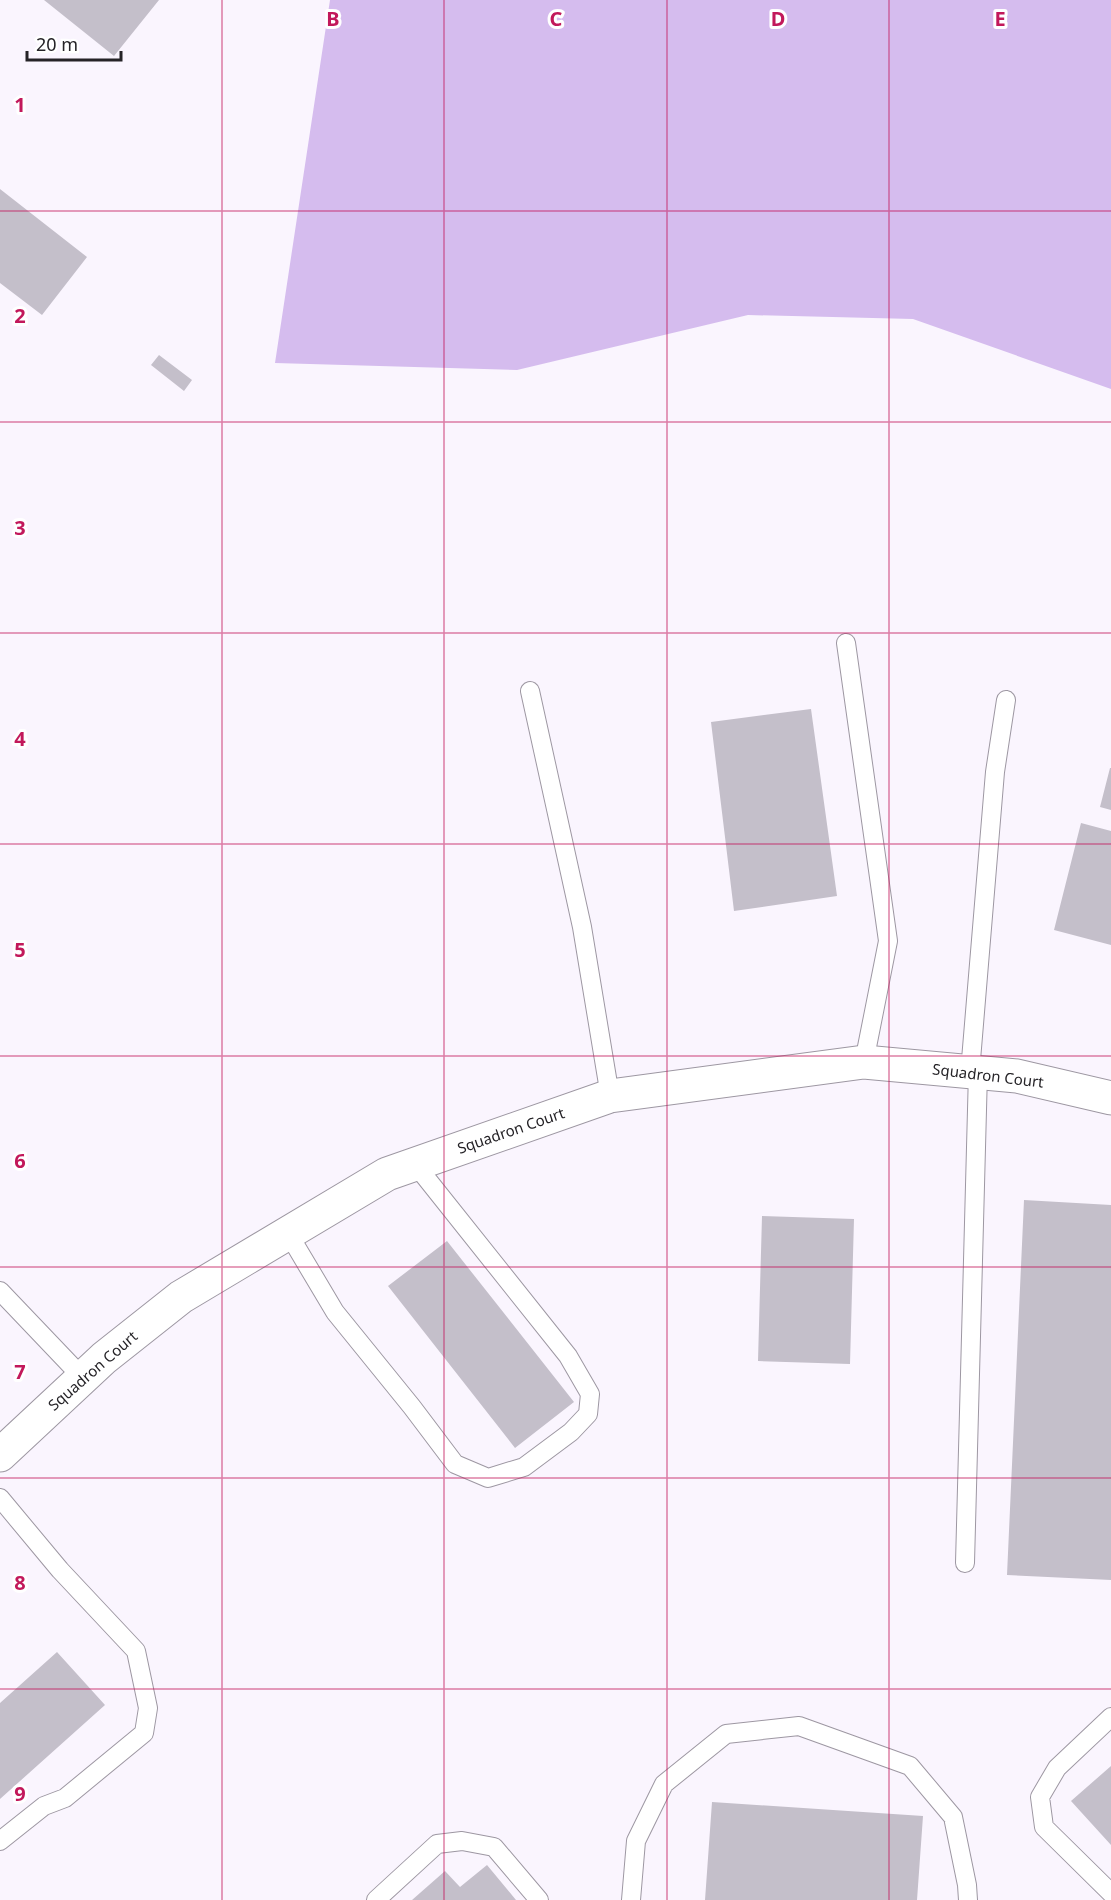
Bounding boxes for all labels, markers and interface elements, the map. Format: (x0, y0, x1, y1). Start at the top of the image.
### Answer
text: B (326, 5, 340, 32)
text: C (550, 5, 563, 32)
text: D (771, 5, 785, 32)
text: E (994, 5, 1006, 32)
scale bar (27, 24, 122, 62)
text: 20 m (36, 32, 78, 56)
text: 1 (14, 91, 26, 118)
text: 2 (14, 302, 26, 329)
text: 3 (14, 514, 26, 541)
text: 4 (14, 725, 26, 752)
text: 5 (14, 936, 26, 963)
street label: Squadron Court (931, 1058, 1045, 1092)
street label: Squadron Court (454, 1102, 567, 1158)
text: 6 (14, 1147, 26, 1174)
street label: Squadron Court (44, 1326, 142, 1415)
text: 7 (14, 1358, 26, 1385)
text: 8 (14, 1569, 26, 1596)
text: 9 (14, 1780, 26, 1807)

